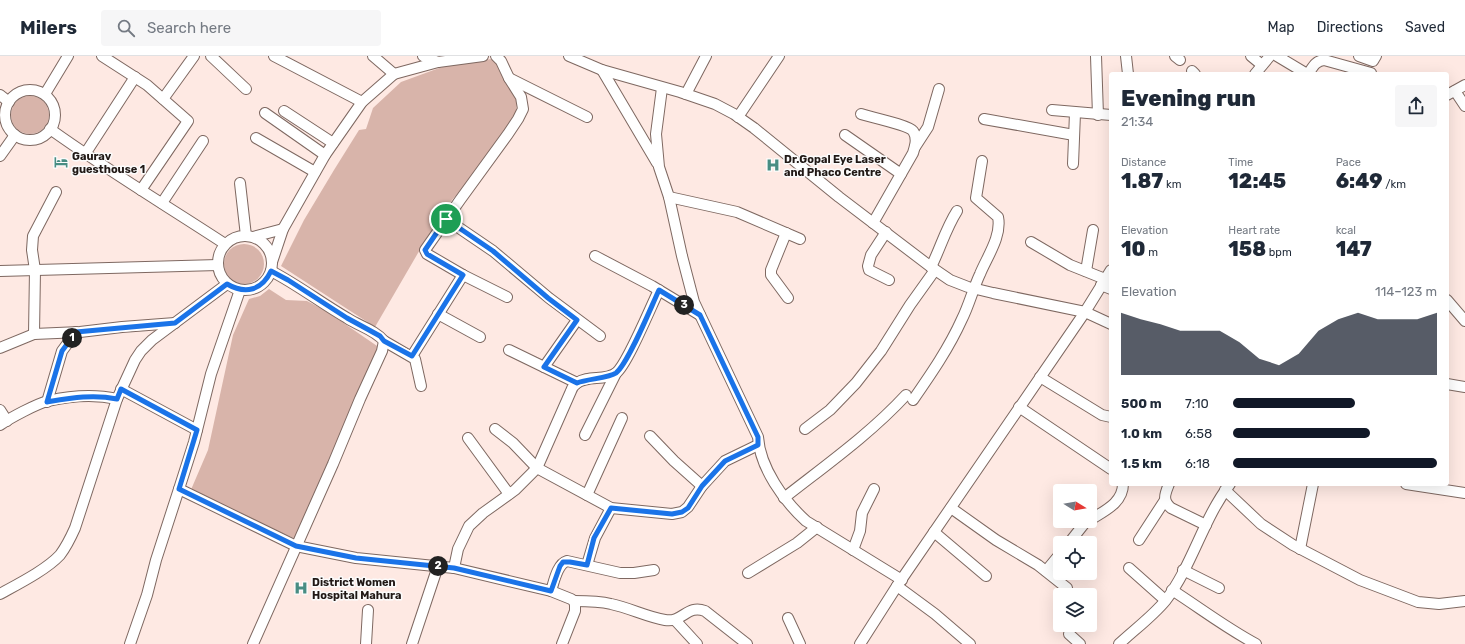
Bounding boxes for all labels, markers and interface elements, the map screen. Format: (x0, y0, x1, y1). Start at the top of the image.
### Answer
search box (101, 10, 381, 46)
text: Milers (20, 16, 77, 39)
icon: search (115, 17, 137, 39)
text: Search here (147, 19, 231, 37)
text: Map (1268, 19, 1295, 36)
text: Directions (1317, 19, 1383, 36)
text: Saved (1405, 19, 1445, 36)
text: Evening run (1121, 85, 1256, 112)
button: share (1395, 85, 1437, 127)
text: 21:34 (1121, 114, 1153, 129)
place label: Gaurav guesthouse 1 (72, 150, 145, 176)
place label: Dr.Gopal Eye Laser and Phaco Centre (784, 153, 886, 179)
hotel icon: Gaurav guesthouse 1 (53, 154, 69, 170)
text: Distance (1121, 156, 1166, 169)
text: Time (1228, 156, 1253, 169)
text: Pace (1336, 156, 1361, 169)
hospital icon: Dr.Gopal Eye Laser and Phaco Centre (765, 157, 781, 173)
text: 1.87 (1121, 169, 1163, 193)
text: 12:45 (1228, 169, 1286, 193)
text: 6:49 (1336, 169, 1383, 193)
text: km (1163, 178, 1181, 191)
text: /km (1383, 178, 1406, 191)
pin (429, 202, 463, 236)
icon: arrive (435, 208, 457, 230)
text: Elevation (1121, 224, 1168, 237)
text: Heart rate (1228, 224, 1280, 237)
text: kcal (1336, 224, 1356, 237)
text: 10 (1121, 237, 1146, 261)
text: 158 (1228, 237, 1266, 261)
text: 147 (1336, 237, 1372, 261)
text: m (1146, 246, 1158, 259)
text: bpm (1266, 246, 1292, 259)
text: Elevation (1121, 284, 1177, 299)
text: 114–123 m (1375, 284, 1437, 299)
pin: 3 (674, 295, 694, 315)
text: 3 (680, 298, 688, 311)
pin: 1 (62, 328, 82, 348)
text: 1 (69, 331, 75, 344)
text: 500 m (1121, 396, 1162, 411)
text: 7:10 (1185, 396, 1209, 411)
text: 1.0 km (1121, 426, 1162, 441)
text: 6:58 (1185, 426, 1212, 441)
text: 1.5 km (1121, 456, 1162, 471)
text: 6:18 (1185, 456, 1210, 471)
north arrow (1053, 484, 1097, 528)
map controls (1053, 484, 1097, 632)
button: locate (1053, 536, 1097, 580)
pin: 2 (428, 556, 448, 576)
text: 2 (434, 559, 442, 572)
place label: District Women Hospital Mahura (312, 576, 401, 602)
hospital icon: District Women Hospital Mahura (293, 580, 309, 596)
button: layers (1053, 588, 1097, 632)

